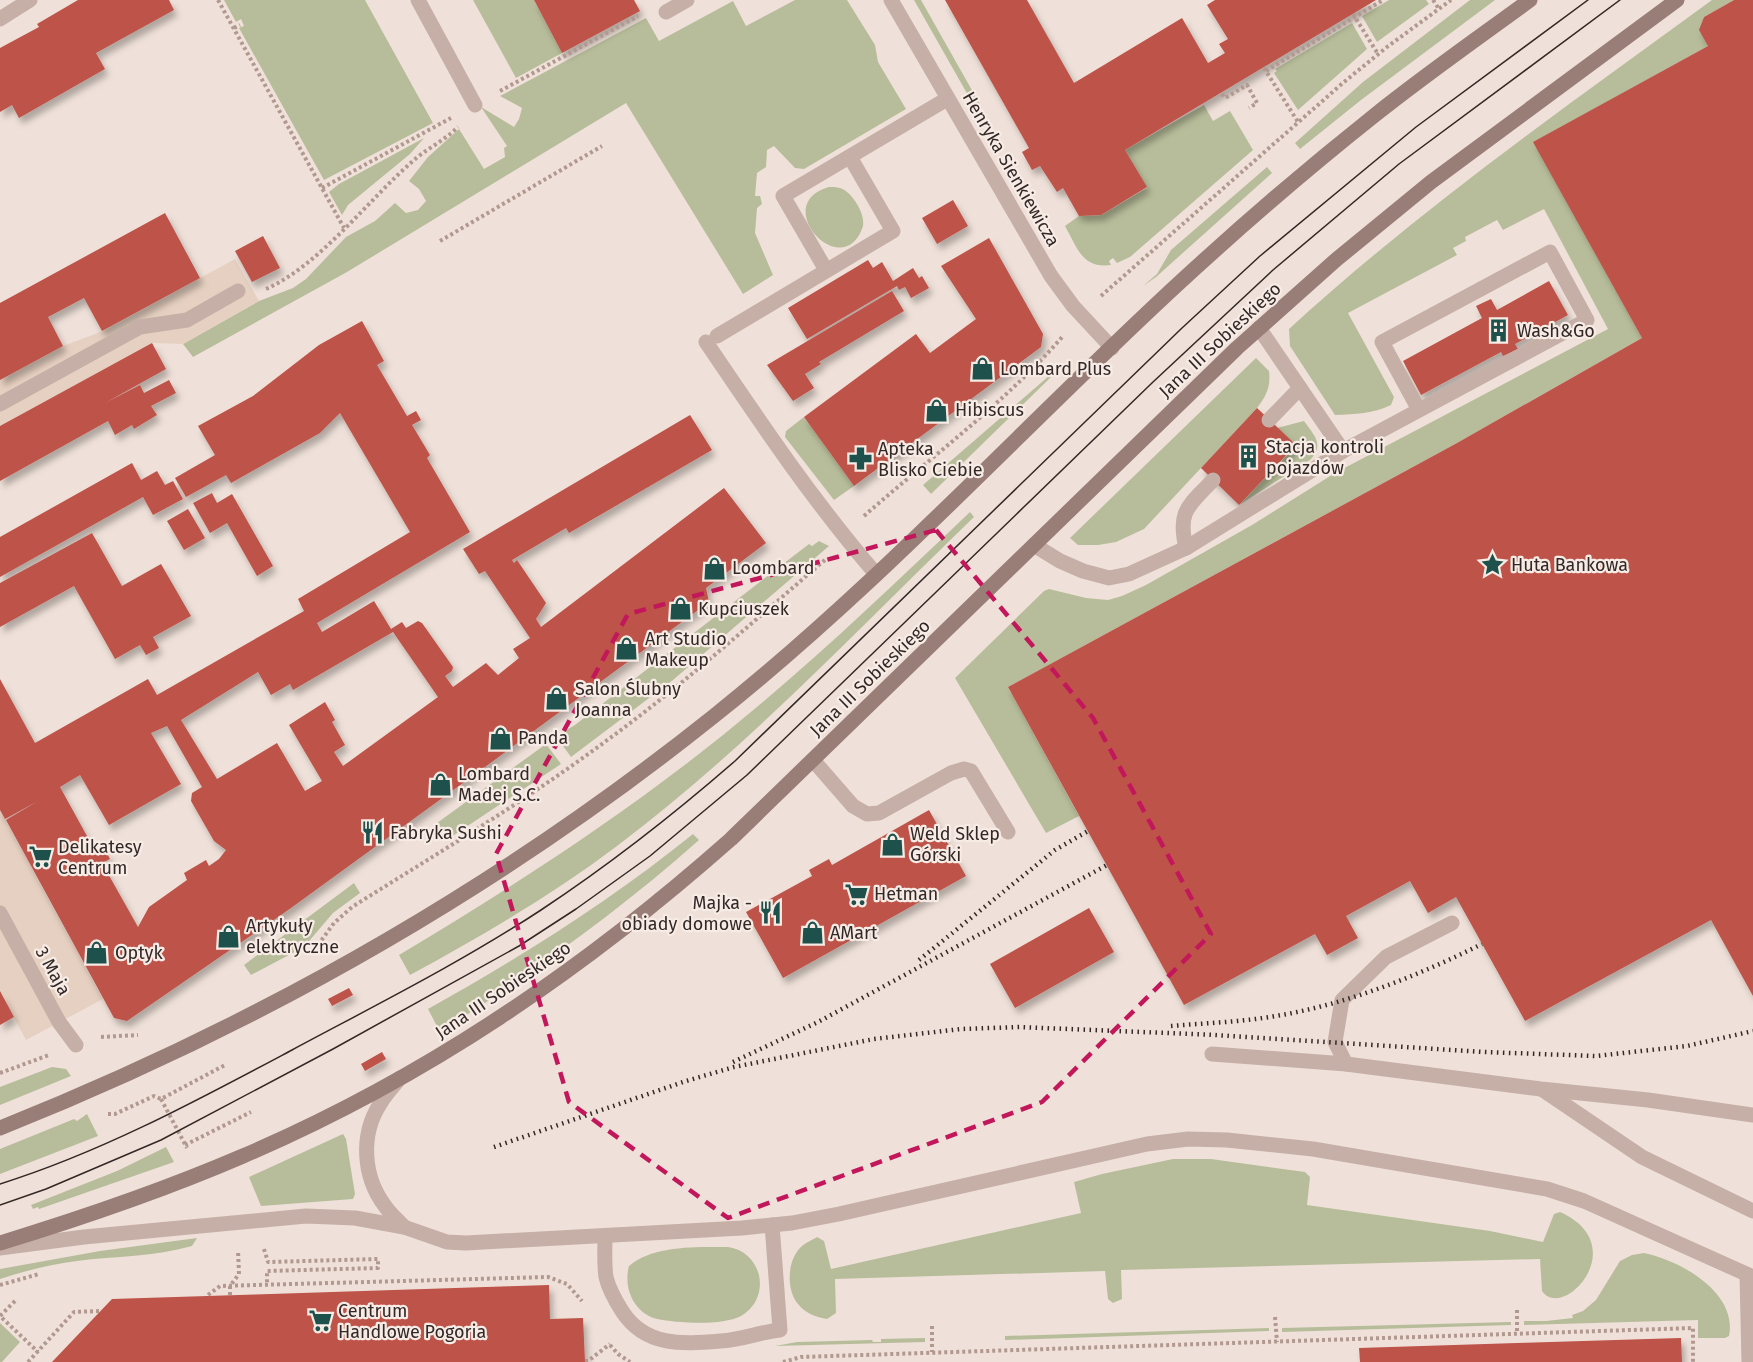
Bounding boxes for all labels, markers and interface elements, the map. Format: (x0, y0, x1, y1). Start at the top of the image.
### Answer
street label: Henryka Sienkiewicza (958, 88, 1064, 250)
street label: Jana III Sobieskiego (1154, 278, 1286, 402)
building icon: Wash&Go (1486, 318, 1512, 344)
place label: Wash&Go (1517, 320, 1595, 342)
shop icon: Lombard Plus (969, 356, 995, 382)
place label: Lombard Plus (1000, 358, 1111, 380)
shop icon: Hibiscus (924, 397, 950, 423)
place label: Hibiscus (955, 399, 1024, 421)
place label: Stacja kontroli pojazdów (1266, 436, 1384, 479)
place label: Apteka Blisko Ciebie (878, 438, 983, 481)
building icon: Stacja kontroli pojazdów (1235, 444, 1261, 470)
pharmacy icon: Apteka Blisko Ciebie (847, 446, 873, 472)
place icon: Huta Bankowa (1480, 552, 1506, 578)
place label: Huta Bankowa (1511, 554, 1628, 576)
shop icon: Loombard (701, 555, 727, 581)
place label: Loombard (732, 557, 814, 579)
shop icon: Kupciuszek (667, 596, 693, 622)
place label: Kupciuszek (698, 598, 790, 620)
street label: Jana III Sobieskiego (805, 615, 935, 741)
place label: Art Studio Makeup (645, 628, 727, 671)
shop icon: Art Studio Makeup (614, 636, 640, 662)
place label: Salon Ślubny Joanna (575, 678, 681, 721)
shop icon: Salon Ślubny Joanna (544, 686, 570, 712)
shop icon: Panda (487, 725, 513, 751)
place label: Panda (518, 727, 568, 749)
place label: Lombard Madej S.C. (458, 763, 540, 806)
shop icon: Lombard Madej S.C. (427, 771, 453, 797)
restaurant icon: Fabryka Sushi (359, 820, 385, 846)
place label: Fabryka Sushi (390, 822, 502, 844)
place label: Weld Sklep Górski (910, 823, 1000, 866)
shop icon: Weld Sklep Górski (879, 831, 905, 857)
place label: Delikatesy Centrum (58, 836, 142, 879)
supermarket icon: Delikatesy Centrum (27, 844, 53, 870)
supermarket icon: Hetman (843, 881, 869, 907)
place label: Hetman (874, 883, 938, 905)
place label: Majka - obiady domowe (622, 892, 752, 935)
restaurant icon: Majka - obiady domowe (757, 900, 783, 926)
place label: Artykuły elektryczne (246, 915, 339, 958)
shop icon: AMart (799, 920, 825, 946)
place label: AMart (830, 922, 878, 944)
shop icon: Artykuły elektryczne (215, 923, 241, 949)
street label: Jana III Sobieskiego (431, 936, 575, 1044)
shop icon: Optyk (84, 940, 110, 966)
place label: Optyk (115, 942, 163, 964)
street label: 3 Maja (31, 943, 75, 999)
place label: Centrum Handlowe Pogoria (338, 1300, 486, 1343)
supermarket icon: Centrum Handlowe Pogoria (307, 1308, 333, 1334)

